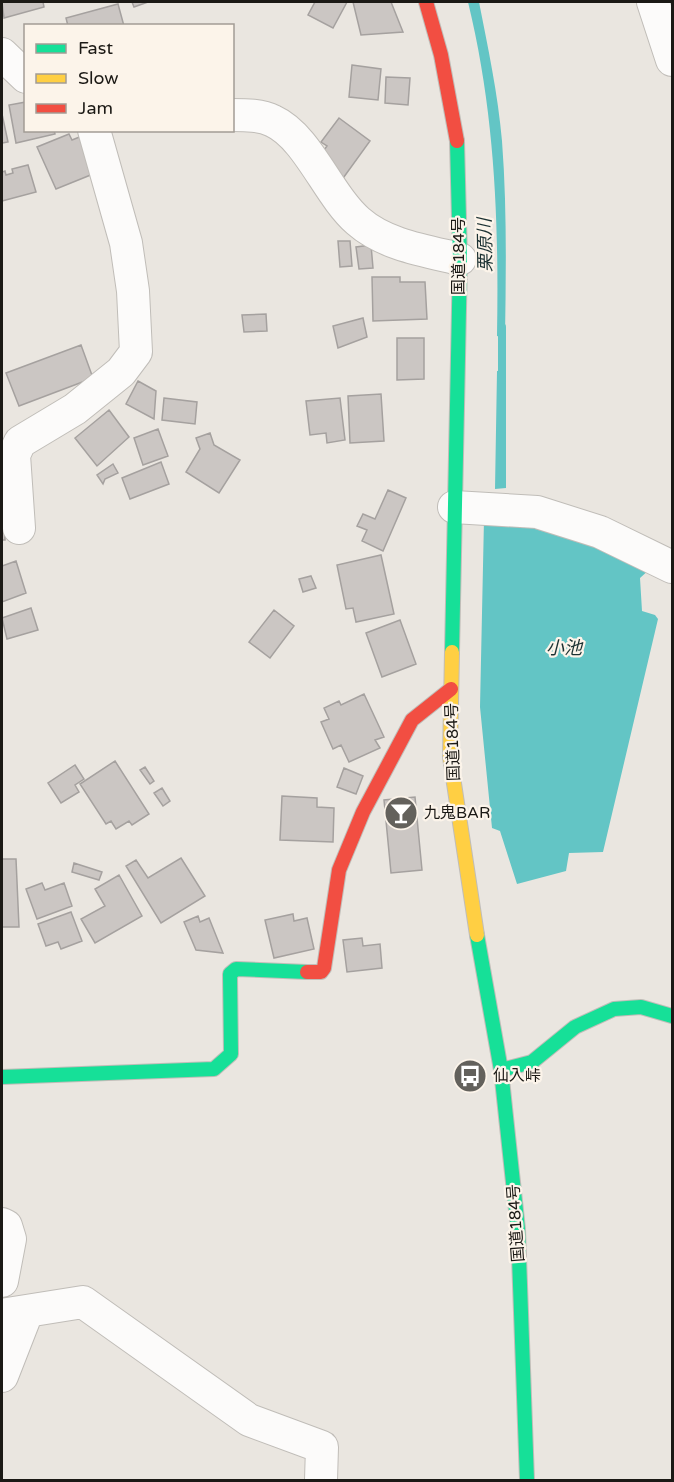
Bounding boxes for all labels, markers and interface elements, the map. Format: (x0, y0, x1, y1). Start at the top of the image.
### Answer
legend (24, 24, 234, 132)
text: Fast (78, 37, 113, 59)
text: Slow (78, 67, 119, 89)
text: Jam (78, 97, 113, 119)
water label: 栗原川 (473, 216, 496, 272)
street label: 国道184号 (449, 217, 469, 295)
water label: 小池 (546, 637, 584, 659)
street label: 国道184号 (442, 703, 464, 781)
bar icon: 九鬼BAR (383, 795, 419, 831)
place label: 九鬼BAR (424, 803, 490, 823)
bus stop icon: 仙入峠 (452, 1058, 488, 1094)
place label: 仙入峠 (493, 1066, 541, 1086)
street label: 国道184号 (503, 1183, 529, 1263)

